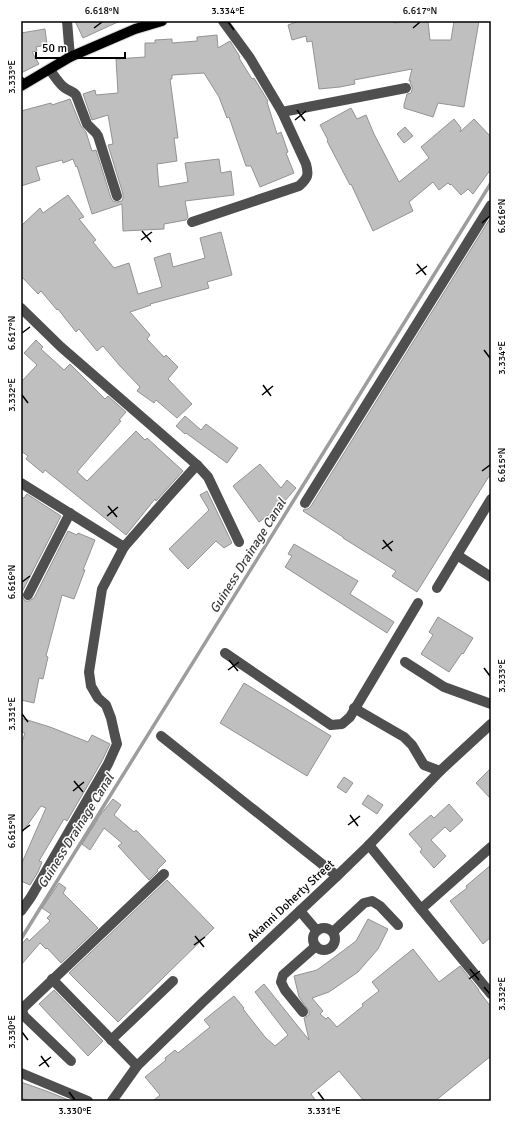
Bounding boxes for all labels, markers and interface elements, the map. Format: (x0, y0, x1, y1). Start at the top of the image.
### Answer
text: 6.618°N (85, 5, 119, 17)
text: 3.334°E (211, 5, 245, 17)
text: 6.617°N (403, 5, 437, 17)
scale bar (36, 34, 125, 60)
text: 50 m (42, 41, 67, 56)
text: 3.333°E (6, 60, 18, 94)
text: 6.616°N (496, 199, 508, 233)
text: 6.617°N (6, 316, 18, 350)
text: 3.334°E (496, 341, 508, 375)
text: 3.332°E (6, 378, 18, 412)
text: 6.615°N (496, 448, 508, 482)
water label: Guiness Drainage Canal (206, 495, 290, 616)
text: 6.616°N (6, 565, 18, 599)
text: 3.333°E (496, 659, 508, 693)
text: 3.331°E (6, 697, 18, 731)
water label: Guiness Drainage Canal (34, 770, 118, 891)
text: 6.615°N (6, 814, 18, 848)
street label: Akanni Doherty Street (244, 857, 338, 945)
text: 3.332°E (496, 977, 508, 1011)
text: 3.330°E (6, 1015, 18, 1049)
text: 3.330°E (58, 1105, 92, 1117)
text: 3.331°E (307, 1105, 341, 1117)

